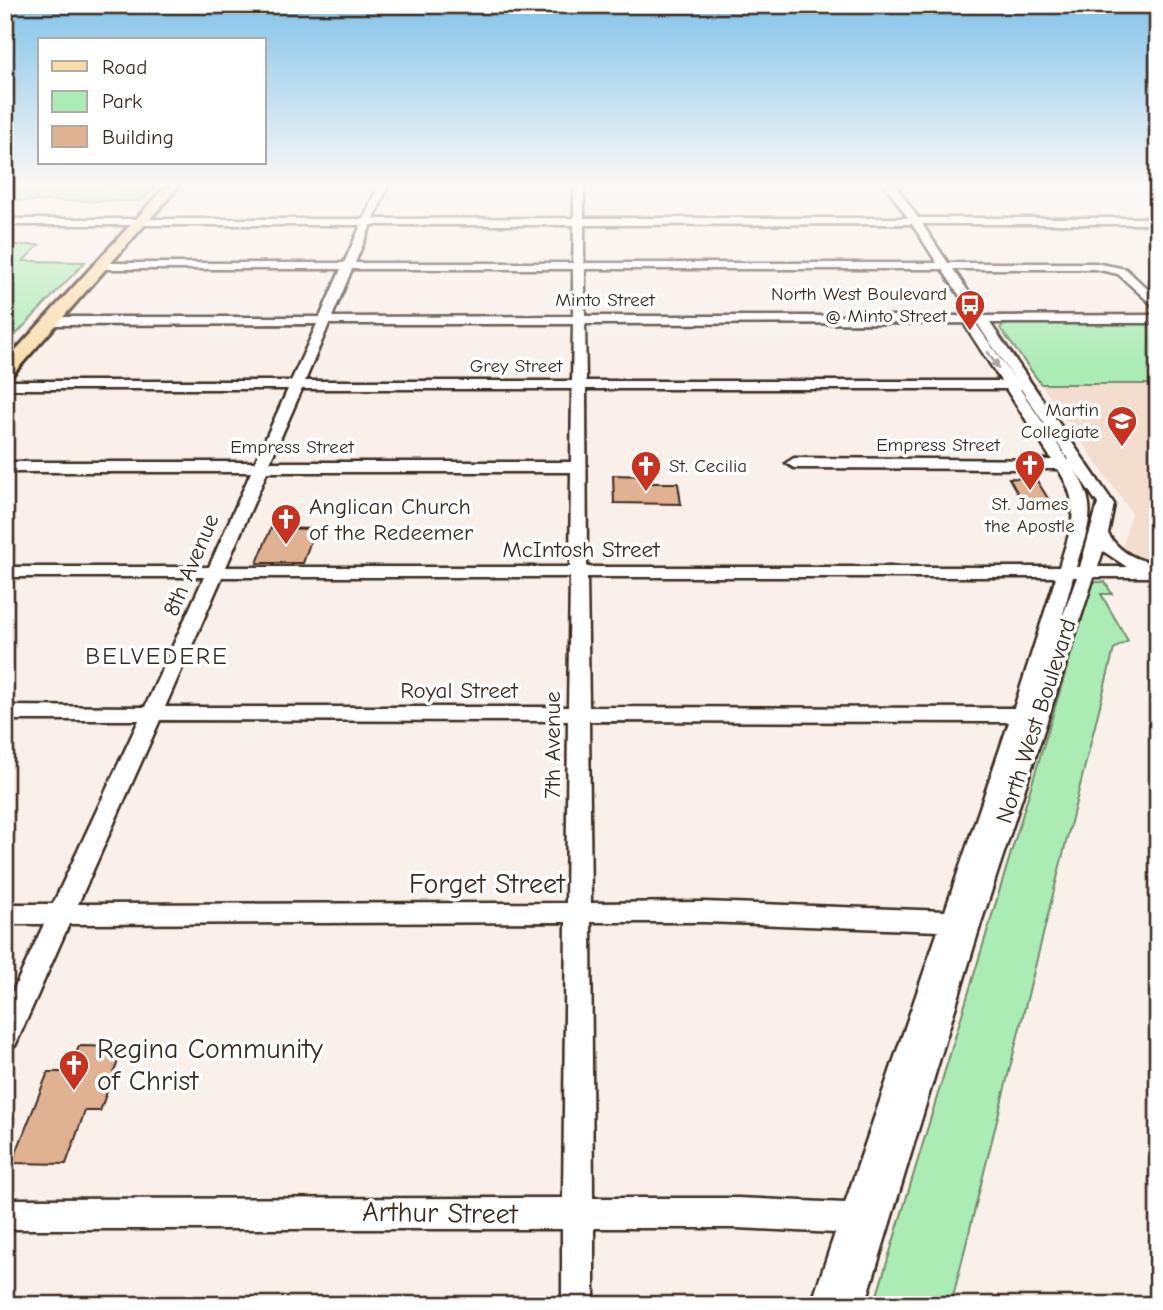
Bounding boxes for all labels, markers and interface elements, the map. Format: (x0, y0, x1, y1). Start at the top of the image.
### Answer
legend (38, 38, 266, 164)
text: Road (102, 55, 147, 79)
text: Park (102, 89, 142, 113)
text: Building (102, 125, 174, 149)
place label: North West Boulevard @ Minto Street (771, 283, 948, 327)
bus stop icon: North West Boulevard @ Minto Street (953, 288, 987, 332)
street label: Minto Street (555, 289, 655, 311)
one-way arrow (987, 350, 1000, 370)
street label: Grey Street (470, 355, 563, 377)
place label: Martin Collegiate (1021, 399, 1099, 443)
school or university icon: Martin Collegiate (1105, 404, 1139, 448)
street label: Empress Street (876, 434, 1000, 456)
street label: Empress Street (230, 436, 354, 458)
church icon: St. James the Apostle (1013, 448, 1047, 492)
church icon: St. Cecilia (629, 449, 663, 493)
place label: St. Cecilia (669, 455, 747, 477)
place label: Anglican Church of the Redeemer (309, 493, 474, 546)
place label: St. James the Apostle (984, 493, 1075, 537)
church icon: Anglican Church of the Redeemer (269, 502, 303, 546)
street label: 8th Avenue (157, 510, 225, 620)
street label: McIntosh Street (502, 536, 661, 563)
street label: North West Boulevard (990, 615, 1082, 827)
district label: BELVEDERE (85, 642, 229, 670)
street label: Royal Street (400, 677, 519, 704)
street label: 7th Avenue (539, 691, 566, 799)
street label: Forget Street (409, 868, 566, 900)
place label: Regina Community of Christ (97, 1033, 323, 1097)
church icon: Regina Community of Christ (57, 1048, 91, 1092)
street label: Arthur Street (362, 1196, 519, 1230)

